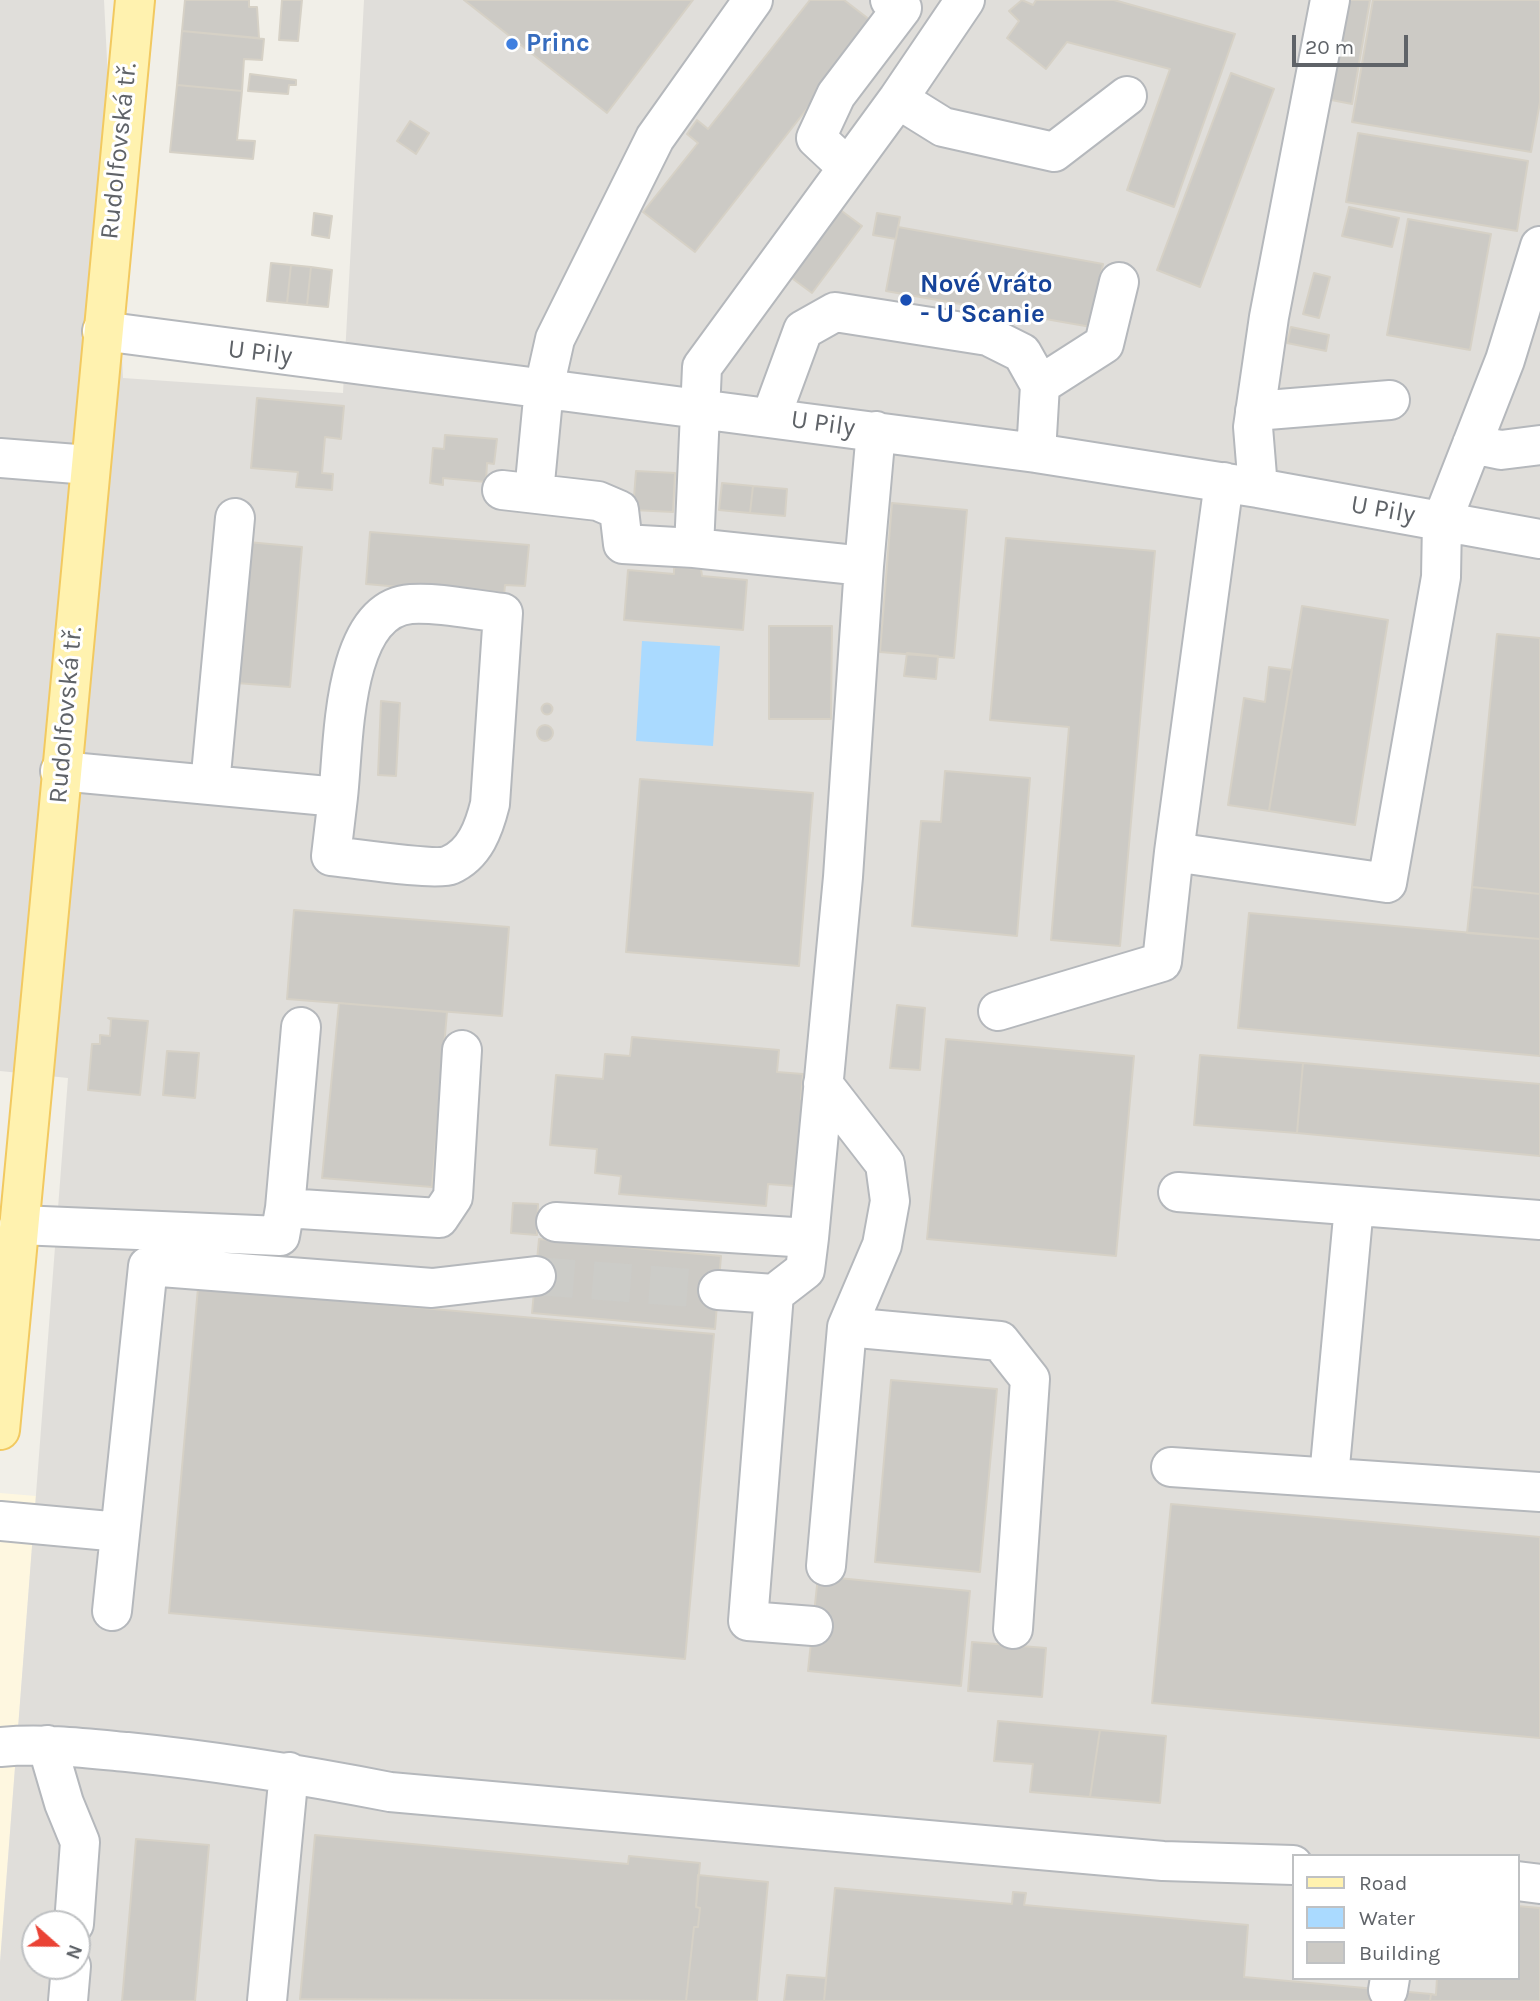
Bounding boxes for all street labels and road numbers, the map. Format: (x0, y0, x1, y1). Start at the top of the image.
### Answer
street label: Rudolfovská tř. (94, 61, 144, 241)
street label: U Pily (226, 334, 294, 372)
street label: U Pily (789, 404, 857, 444)
street label: U Pily (1348, 489, 1418, 531)
street label: Rudolfovská tř. (43, 625, 89, 805)

